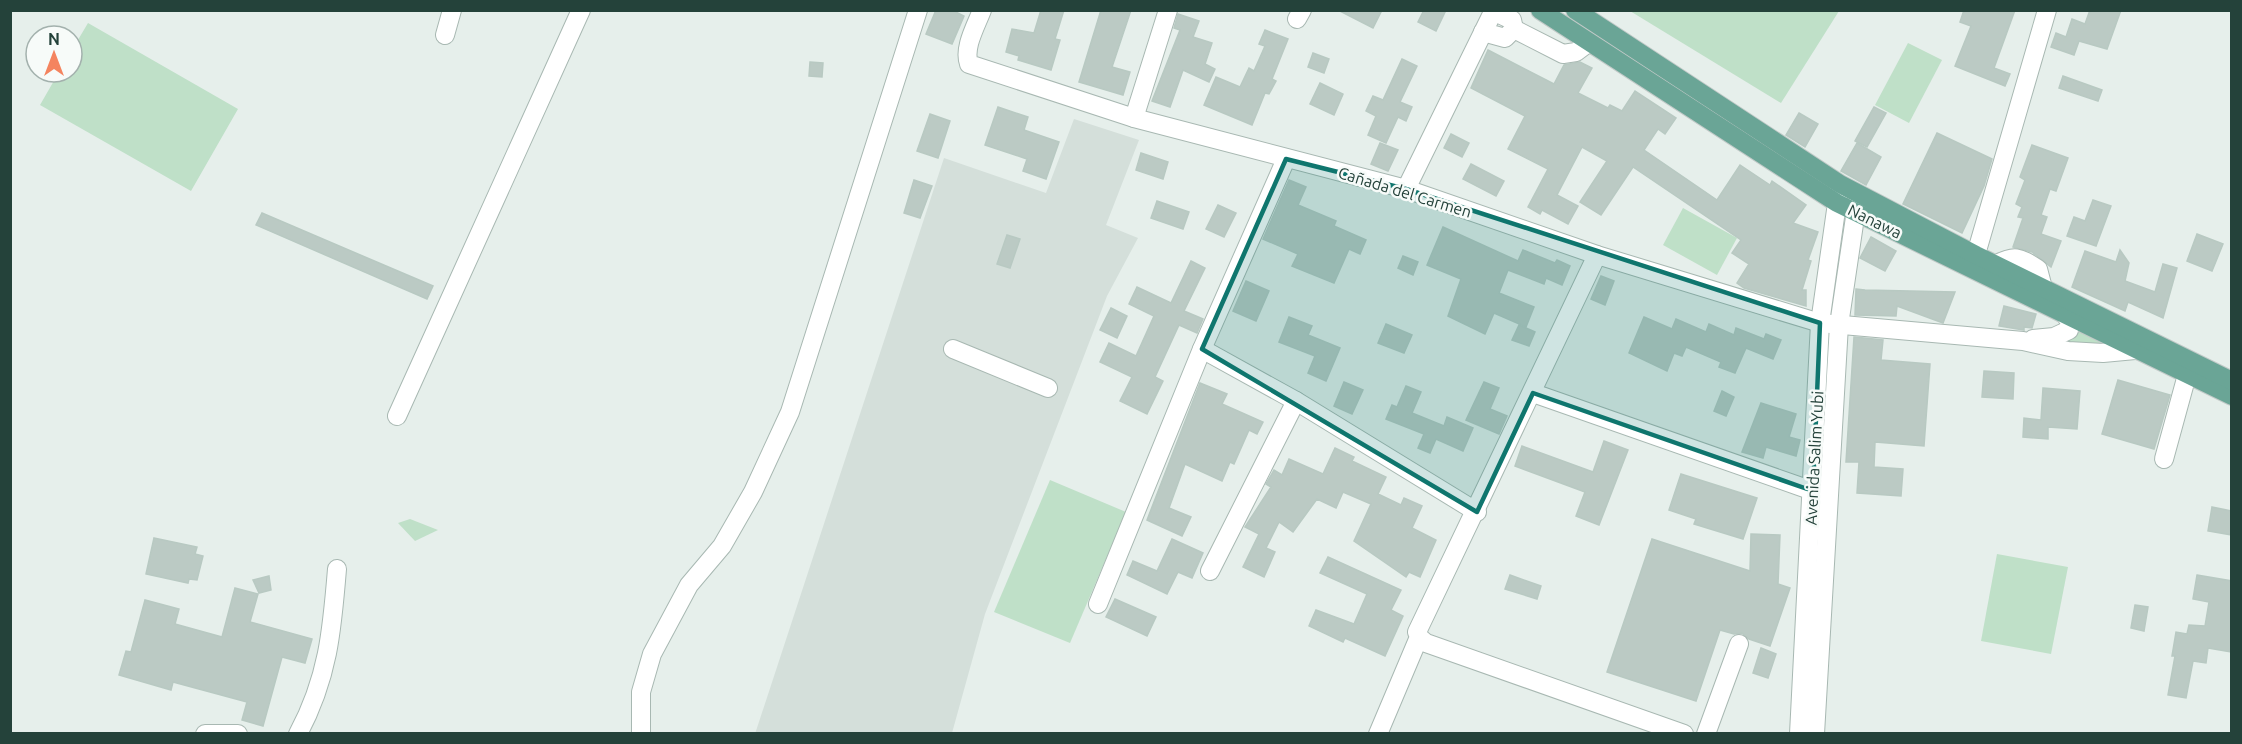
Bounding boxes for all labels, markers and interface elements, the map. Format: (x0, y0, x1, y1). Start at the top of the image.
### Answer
north arrow (24, 24, 84, 84)
text: N (48, 30, 60, 48)
street label: Cañada del Carmen (1336, 163, 1474, 221)
street label: Nanawa (1845, 200, 1905, 242)
street label: Avenida Salim Yubi (1801, 390, 1827, 526)

